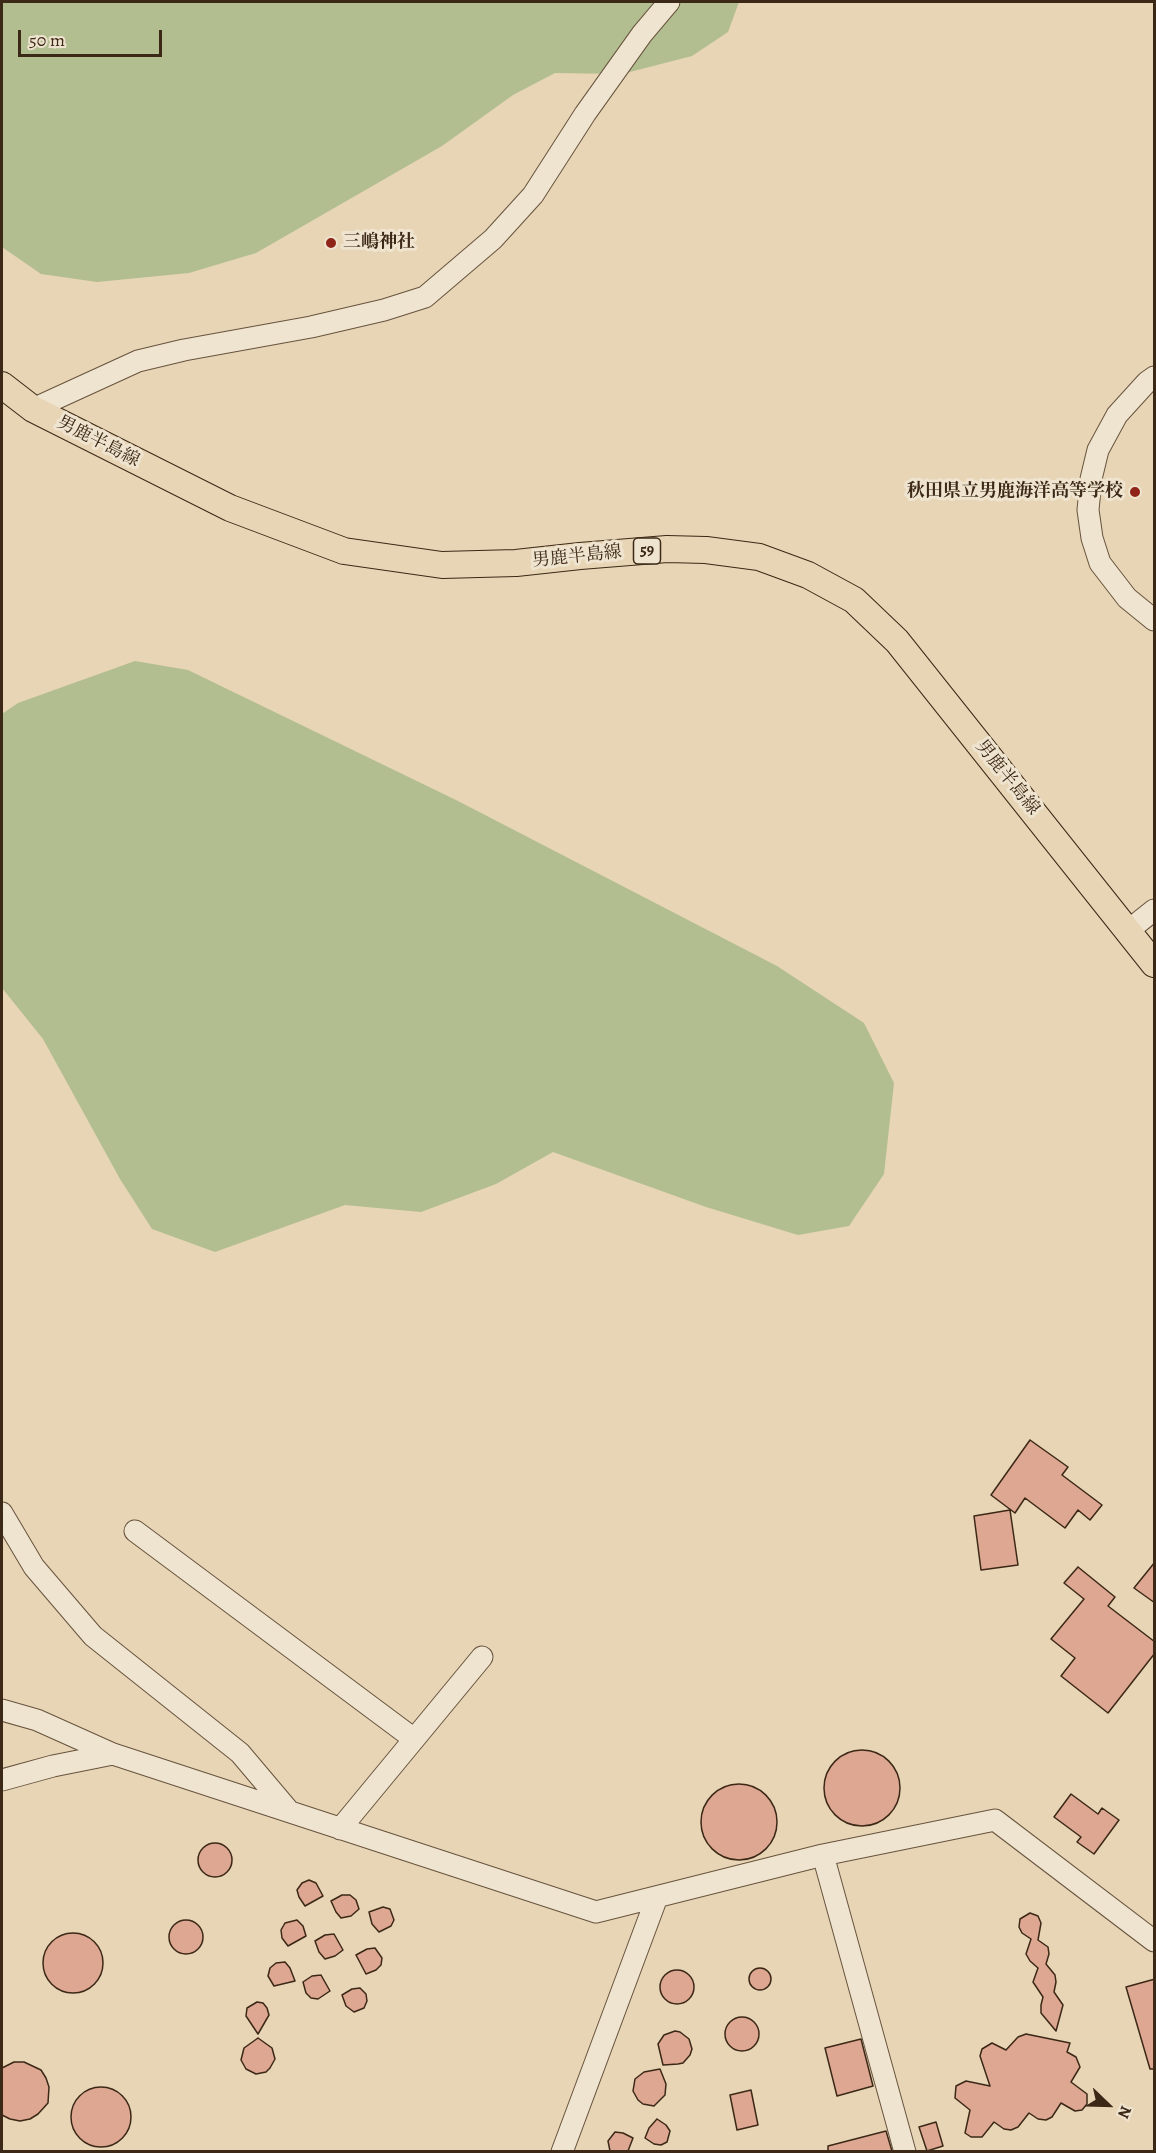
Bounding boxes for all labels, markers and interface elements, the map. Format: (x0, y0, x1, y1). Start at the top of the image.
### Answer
scale bar (21, 18, 165, 56)
text: 50 m (29, 28, 65, 52)
place label: 三嶋神社 (343, 232, 415, 254)
marker: 三嶋神社 (324, 236, 338, 250)
street label: 男鹿半島線 (53, 412, 143, 472)
place label: 秋田県立男鹿海洋高等学校 (907, 481, 1123, 503)
marker: 秋田県立男鹿海洋高等学校 (1128, 485, 1142, 499)
road number: 59 (634, 538, 660, 564)
street label: 男鹿半島線 (531, 542, 623, 572)
street label: 男鹿半島線 (970, 736, 1044, 820)
north arrow (1078, 2075, 1138, 2135)
text: N (1112, 2102, 1137, 2122)

